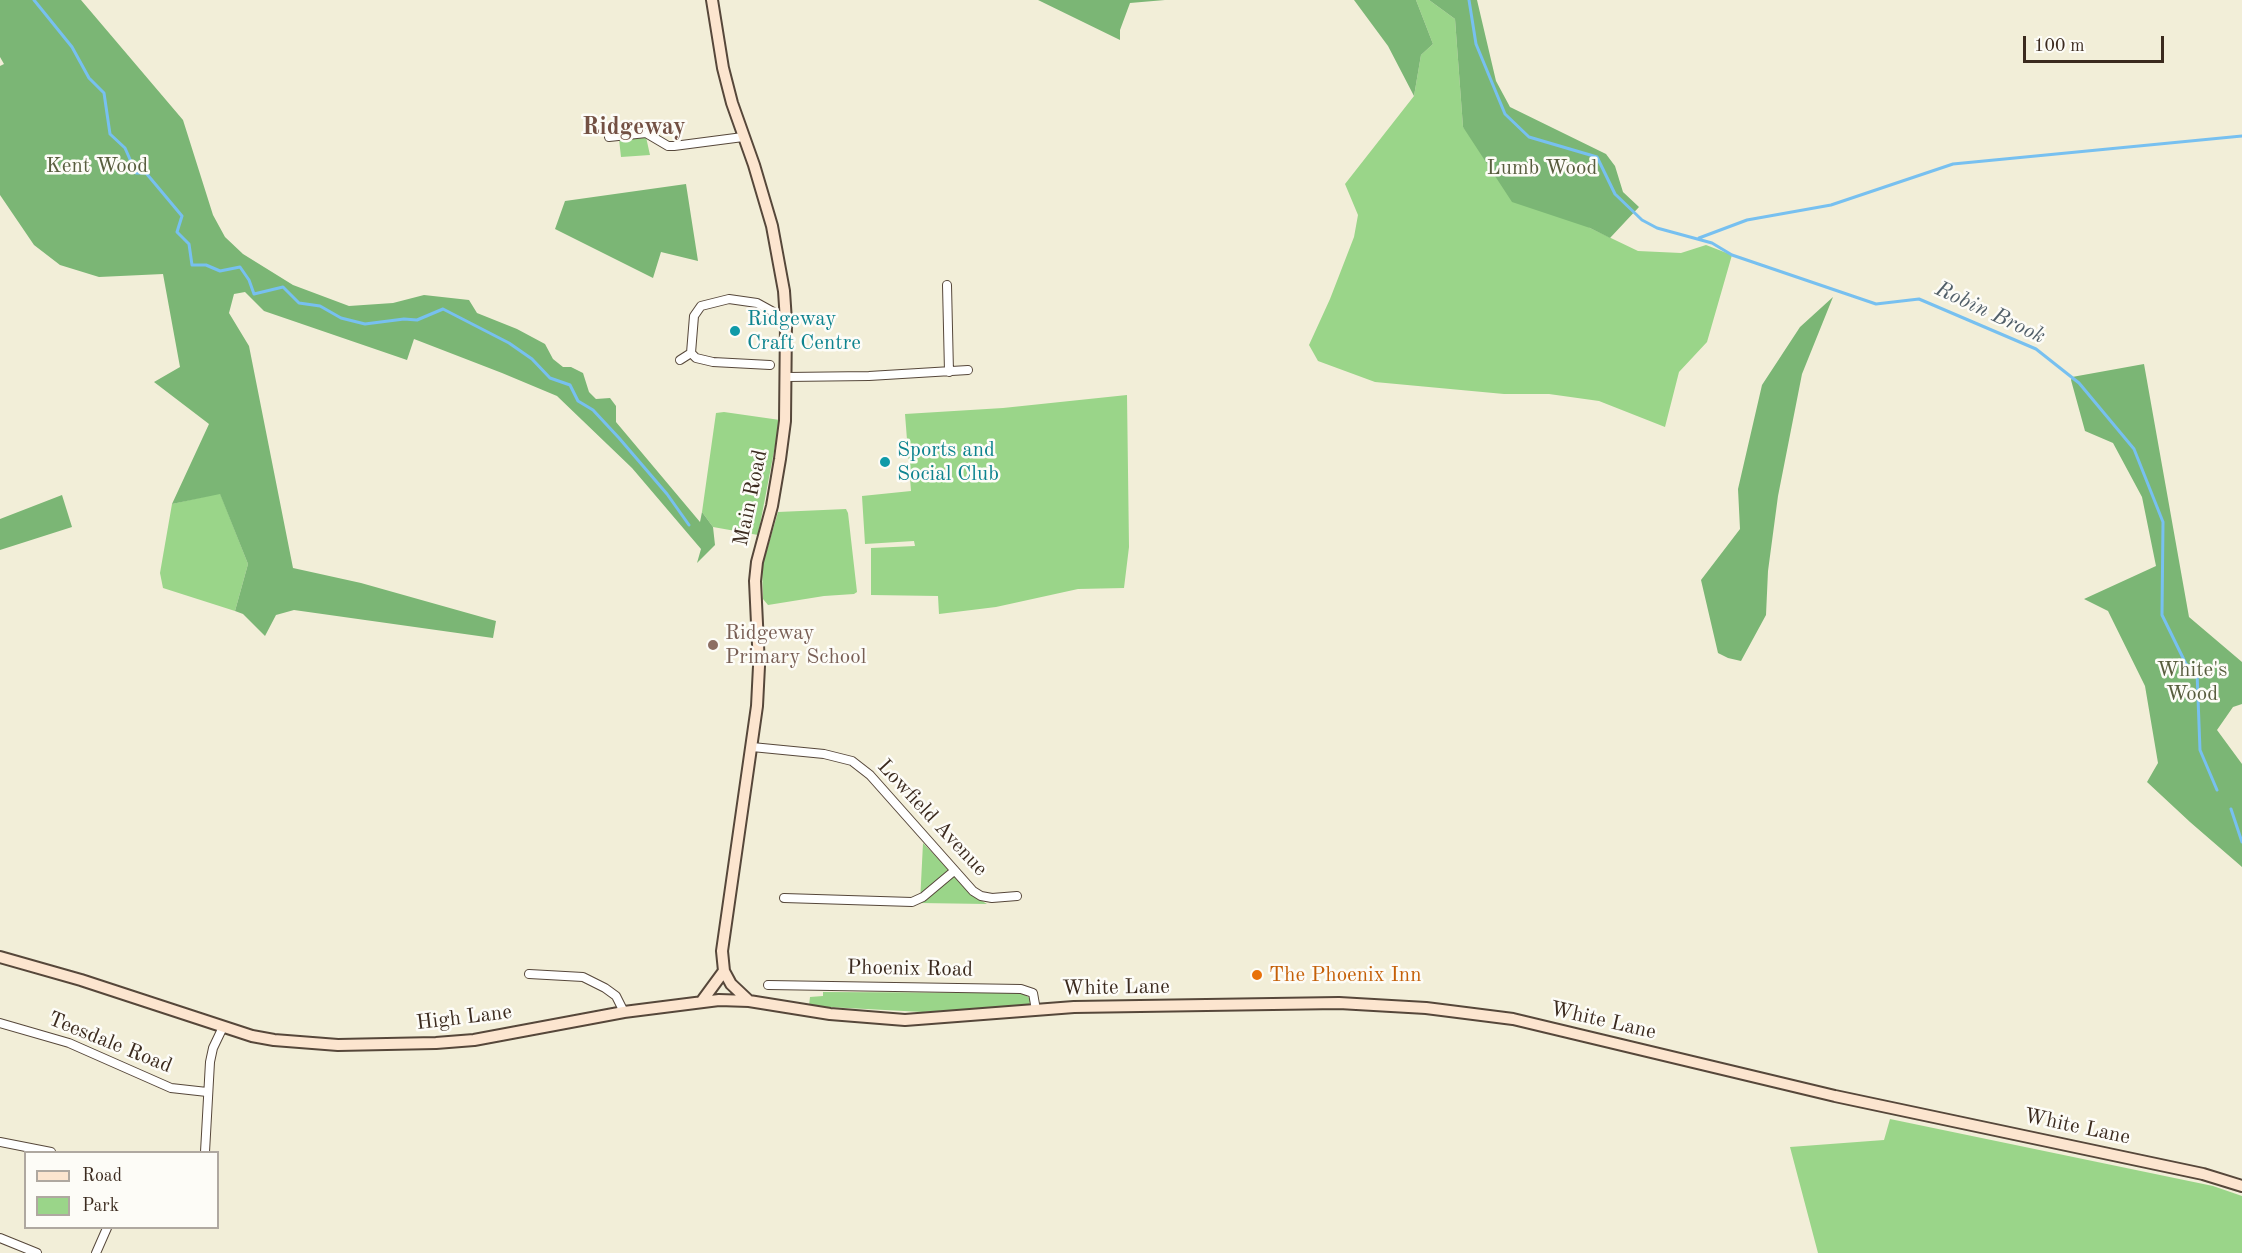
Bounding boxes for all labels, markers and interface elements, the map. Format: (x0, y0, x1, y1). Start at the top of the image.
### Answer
scale bar (2026, 24, 2167, 62)
text: 100 m (2034, 37, 2085, 55)
district label: Ridgeway (582, 114, 686, 142)
park label: Kent Wood (46, 153, 148, 179)
park label: Lumb Wood (1487, 155, 1597, 181)
water label: Robin Brook (1931, 276, 2049, 350)
place label: Ridgeway Craft Centre (747, 306, 861, 356)
marker: Ridgeway Craft Centre (728, 324, 742, 338)
place label: Sports and Social Club (897, 437, 999, 487)
street label: Main Road (729, 448, 773, 548)
marker: Sports and Social Club (878, 455, 892, 469)
place label: Ridgeway Primary School (725, 620, 866, 670)
marker: Ridgeway Primary School (706, 638, 720, 652)
park label: White's Wood (2157, 657, 2227, 707)
street label: Lowfield Avenue (871, 754, 993, 882)
street label: Phoenix Road (847, 955, 973, 983)
place label: The Phoenix Inn (1269, 962, 1422, 988)
marker: The Phoenix Inn (1250, 968, 1264, 982)
street label: White Lane (1062, 974, 1170, 1002)
street label: White Lane (1548, 997, 1658, 1045)
street label: High Lane (415, 1000, 513, 1036)
street label: Teesdale Road (44, 1007, 176, 1079)
street label: White Lane (2022, 1103, 2132, 1151)
legend (24, 1151, 219, 1229)
text: Road (82, 1167, 122, 1185)
text: Park (82, 1197, 119, 1215)

